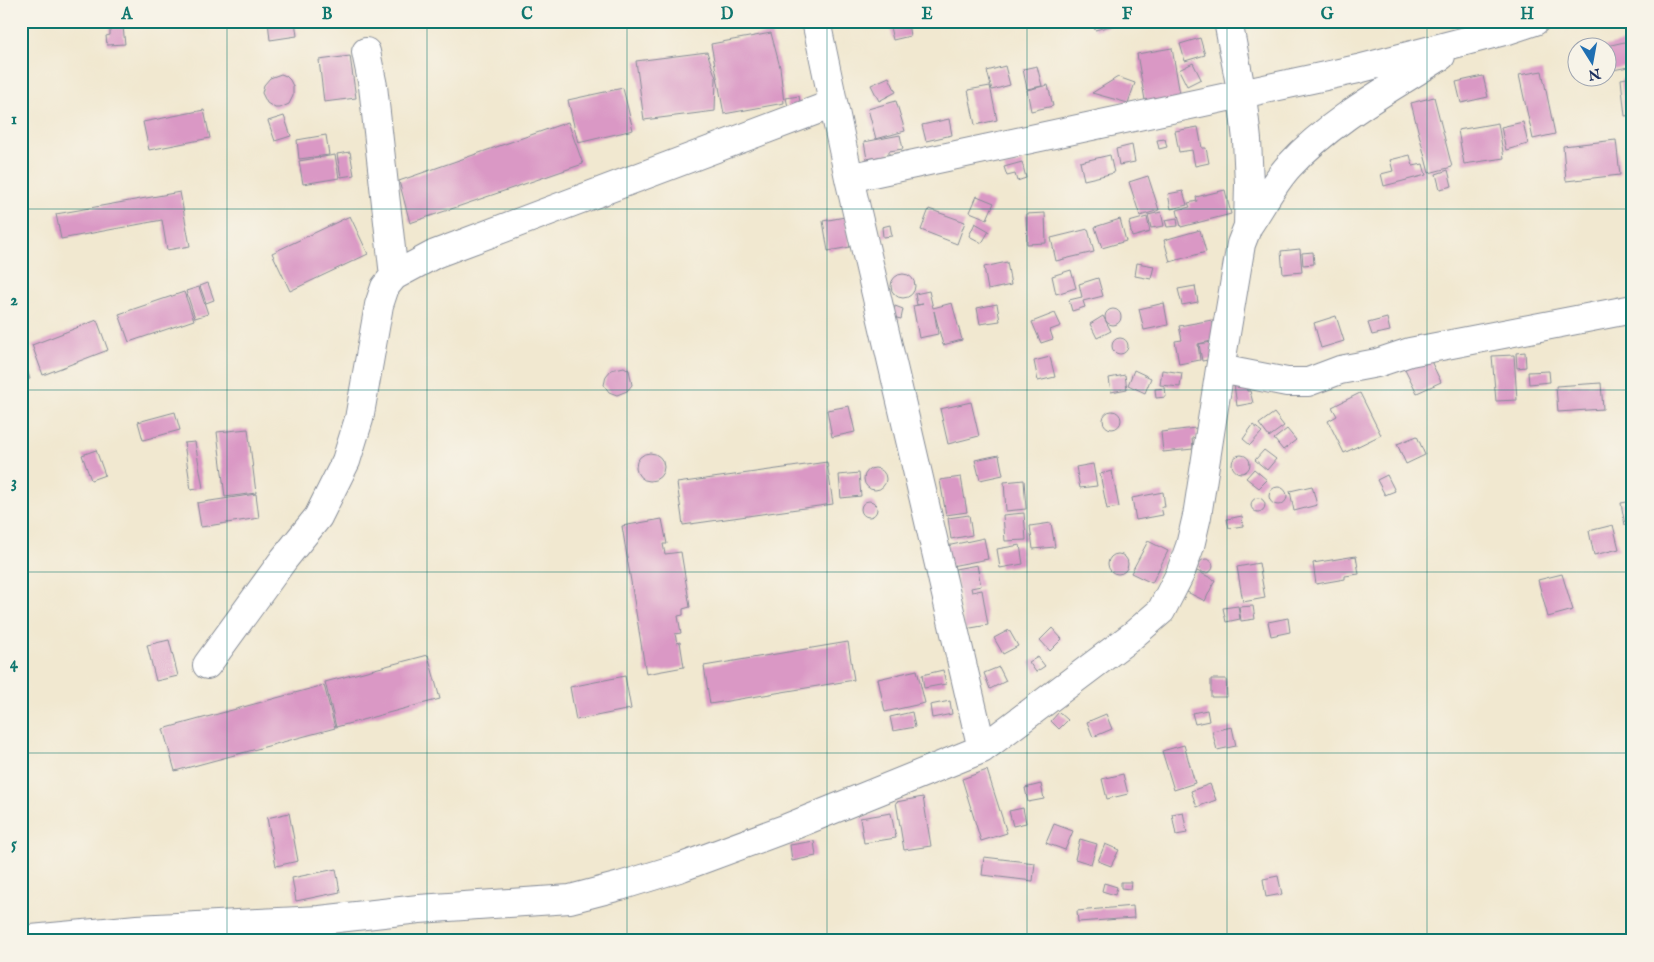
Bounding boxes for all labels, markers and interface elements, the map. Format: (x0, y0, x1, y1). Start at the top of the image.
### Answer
text: A (121, 5, 134, 25)
text: B (322, 5, 333, 25)
text: C (521, 5, 533, 25)
text: D (721, 5, 734, 25)
text: E (921, 5, 933, 25)
text: F (1122, 5, 1133, 25)
text: G (1321, 5, 1334, 25)
text: H (1520, 5, 1534, 25)
north arrow (1566, 38, 1616, 88)
text: N (1587, 64, 1603, 84)
text: 1 (11, 110, 17, 130)
text: 2 (10, 291, 18, 311)
text: 3 (11, 473, 17, 493)
text: 4 (10, 654, 19, 674)
text: 5 (11, 835, 17, 855)

